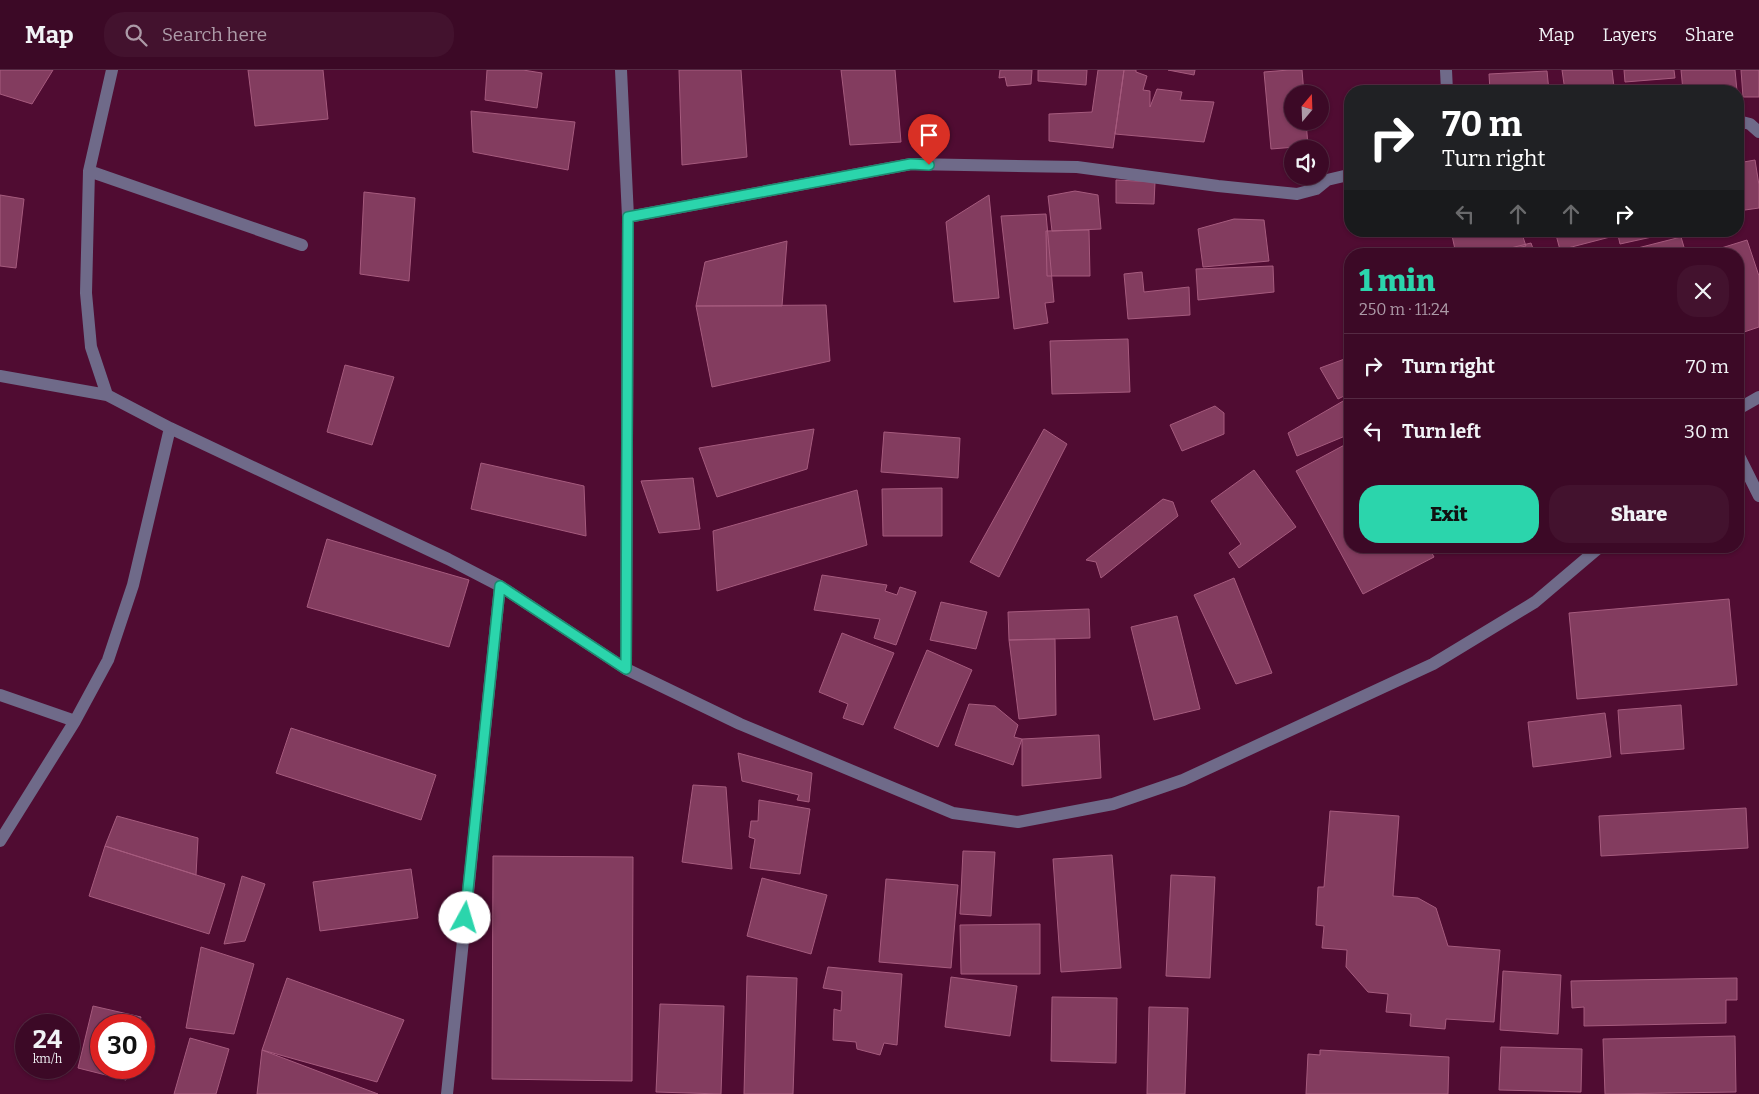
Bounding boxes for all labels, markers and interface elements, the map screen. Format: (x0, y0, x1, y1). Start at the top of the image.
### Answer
search box (104, 12, 454, 57)
text: Map (25, 21, 74, 49)
icon: search (122, 21, 150, 49)
text: Search here (162, 23, 267, 46)
text: Map (1538, 24, 1574, 46)
text: Layers (1602, 24, 1657, 46)
text: Share (1685, 24, 1734, 46)
north arrow (1284, 85, 1329, 130)
map controls (1284, 85, 1329, 185)
text: 70 m (1442, 103, 1522, 145)
icon: right (1359, 105, 1424, 170)
pin (908, 114, 950, 165)
icon: arrive (915, 121, 943, 149)
button: sound (1284, 140, 1329, 185)
text: Turn right (1442, 145, 1545, 172)
icon: left (1451, 200, 1479, 228)
icon: ahead (1504, 200, 1532, 228)
icon: ahead (1557, 200, 1585, 228)
icon: right (1610, 200, 1638, 228)
text: 1 min (1359, 263, 1435, 299)
button: close (1677, 265, 1729, 317)
text: 250 m · 11:24 (1359, 300, 1449, 319)
icon: right (1359, 352, 1387, 380)
text: Turn right (1402, 355, 1495, 378)
text: 70 m (1686, 355, 1729, 378)
icon: left (1359, 417, 1387, 445)
text: Turn left (1402, 420, 1481, 443)
text: 30 m (1684, 420, 1729, 443)
button: Exit (1359, 485, 1539, 543)
button: Share (1549, 485, 1729, 543)
position arrow (438, 891, 490, 943)
speed limit sign: 30 (90, 1014, 155, 1079)
text: 24 (33, 1025, 62, 1055)
text: km/h (33, 1052, 62, 1066)

